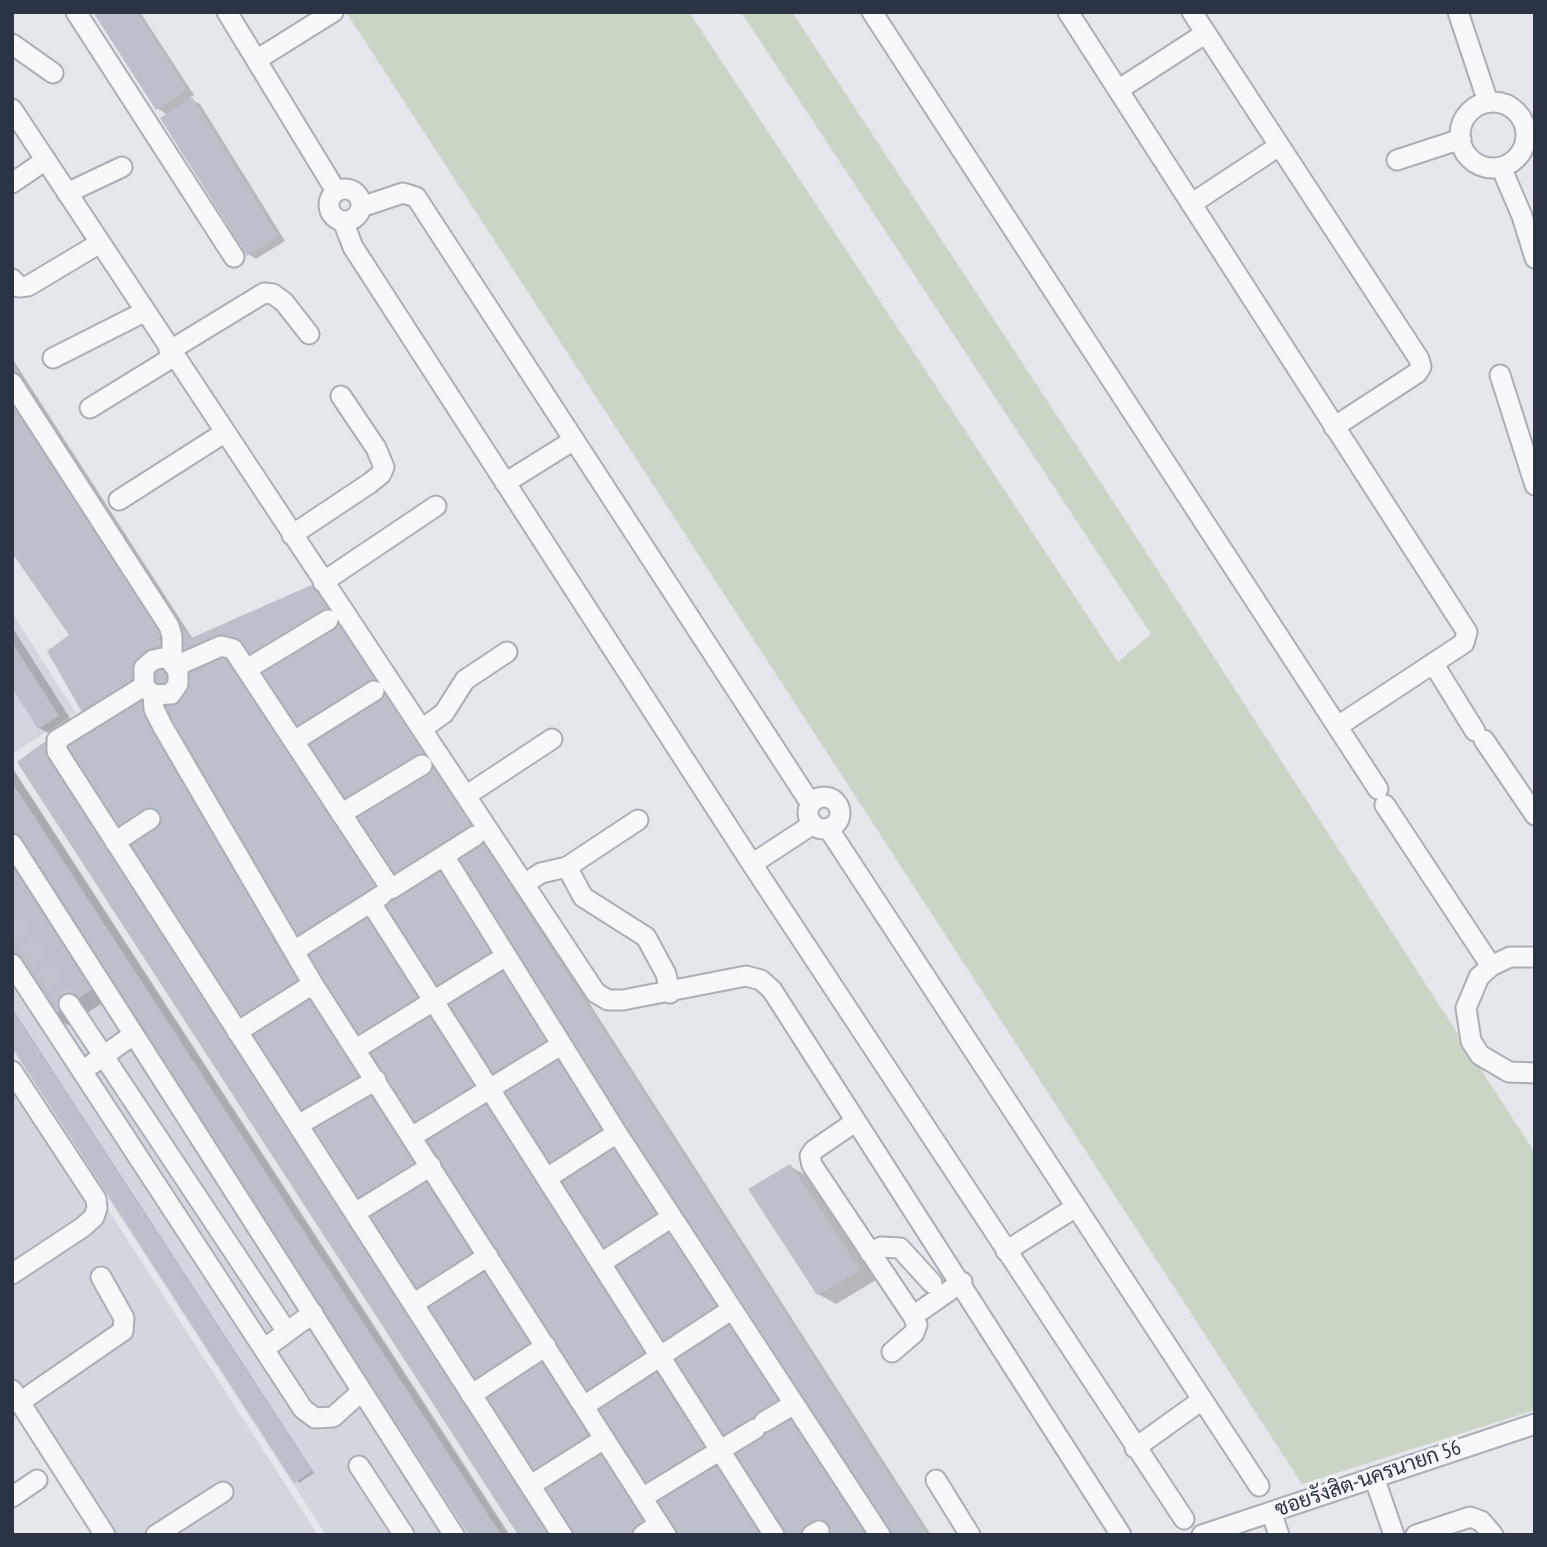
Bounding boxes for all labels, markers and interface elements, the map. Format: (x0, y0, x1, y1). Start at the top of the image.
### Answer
street label: ซอยรังสิต-นครนายก 56 (1272, 1435, 1464, 1523)

